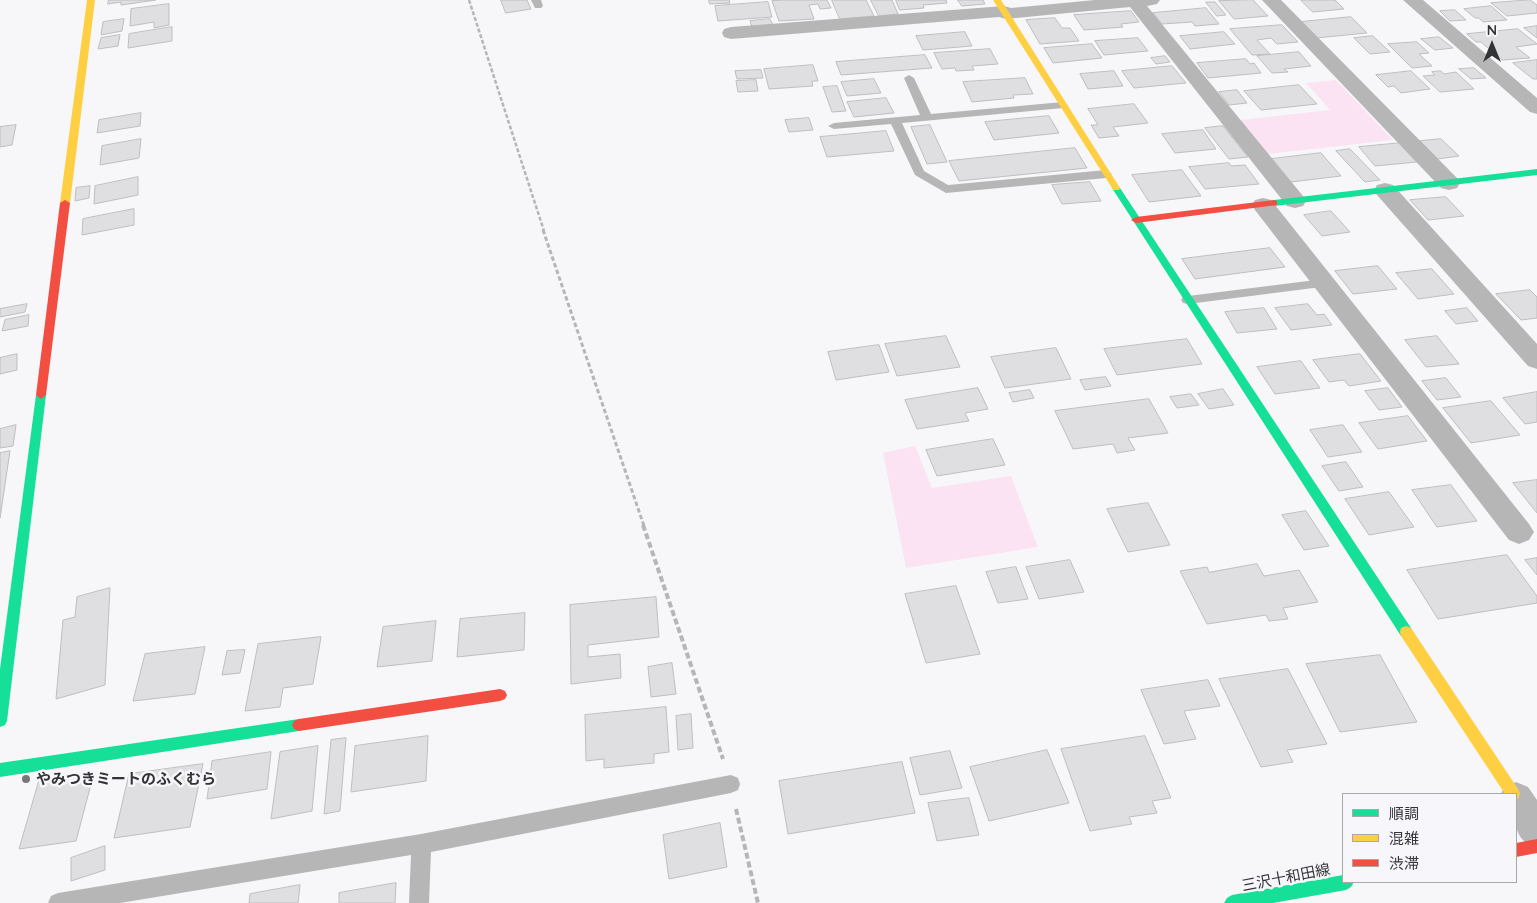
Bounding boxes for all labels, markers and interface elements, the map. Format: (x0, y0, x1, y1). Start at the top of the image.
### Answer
north arrow (1467, 20, 1517, 70)
text: N (1487, 21, 1497, 39)
place label: やみつきミートのふくむら (36, 770, 216, 788)
marker: やみつきミートのふくむら (20, 773, 32, 785)
legend (1342, 793, 1517, 883)
text: 順調 (1389, 804, 1419, 823)
text: 混雑 (1389, 829, 1419, 848)
text: 渋滞 (1389, 854, 1419, 873)
street label: 三沢十和田線 (1240, 861, 1332, 895)

